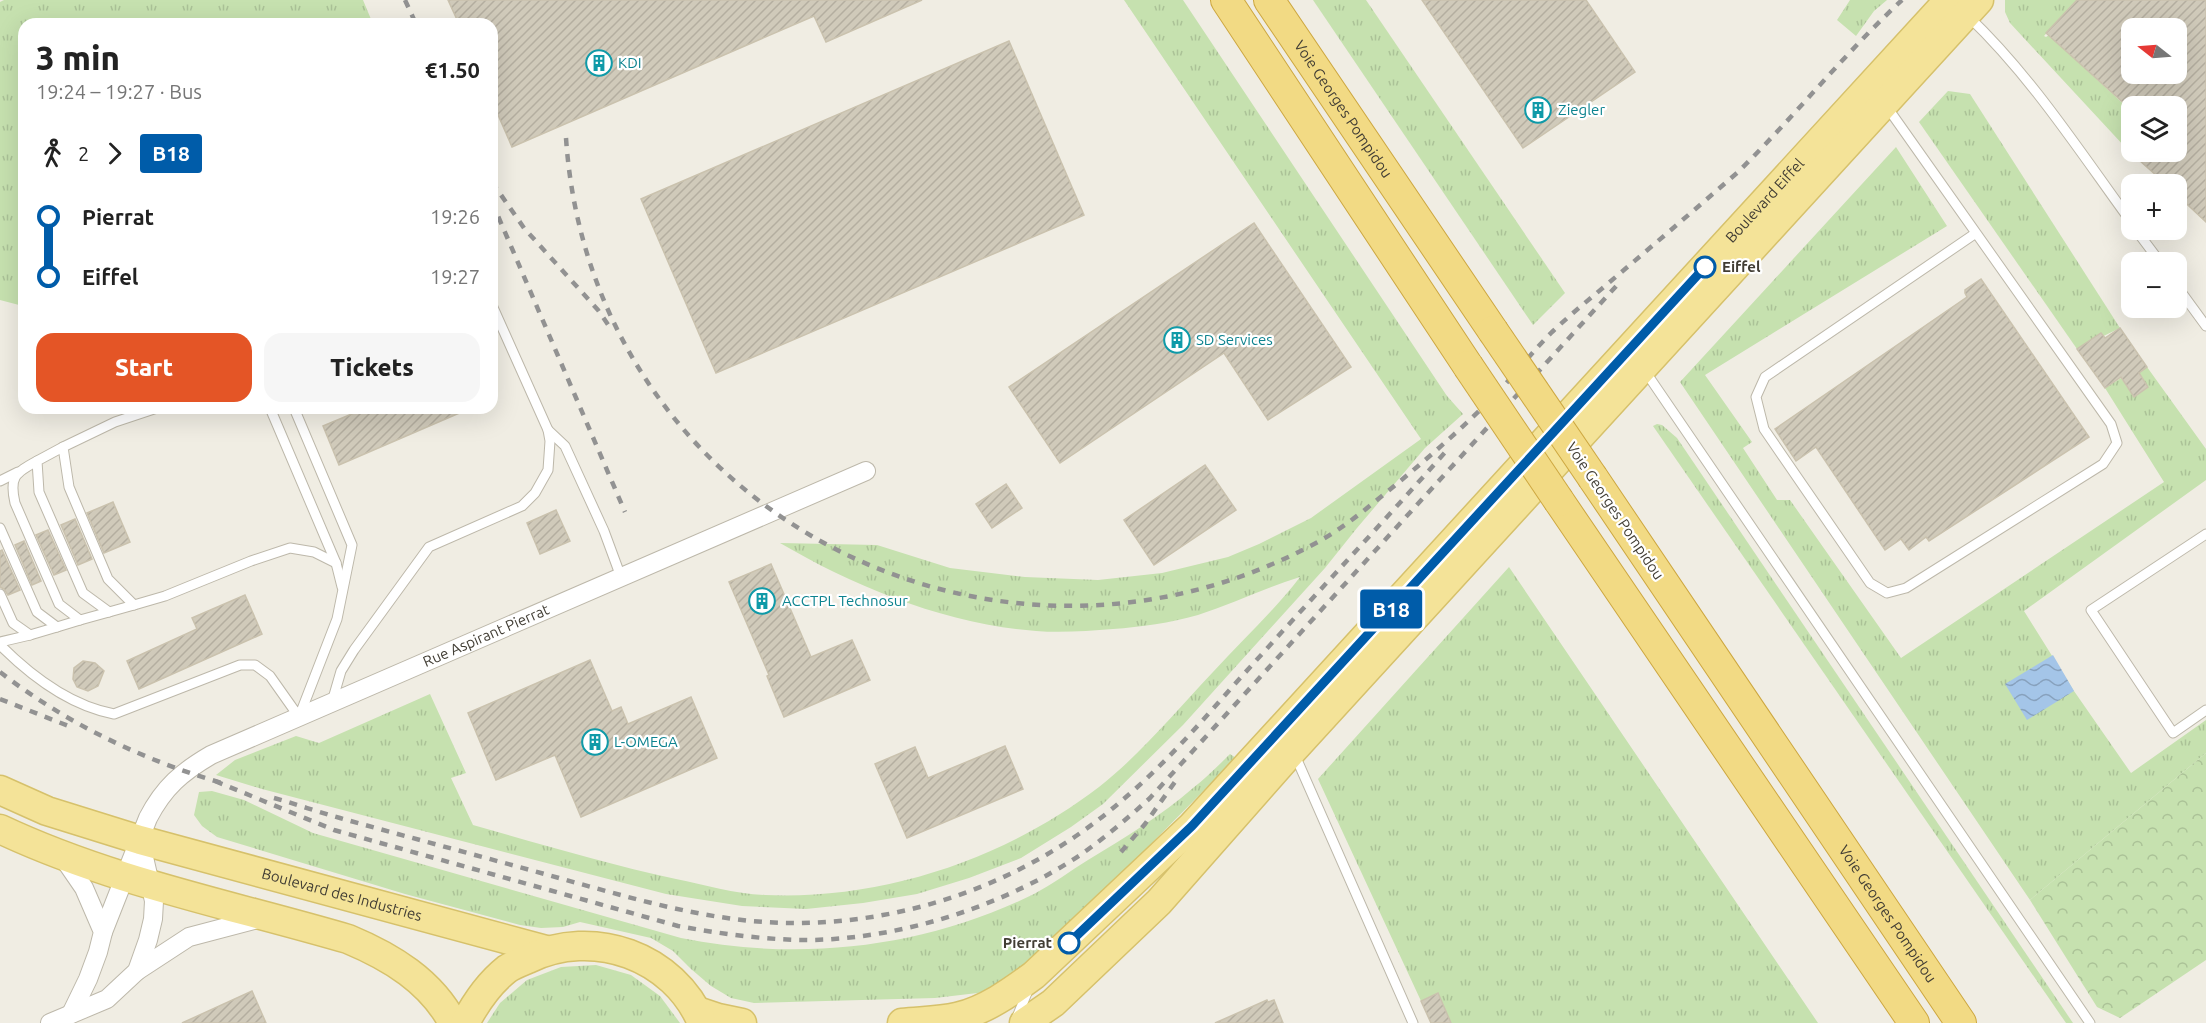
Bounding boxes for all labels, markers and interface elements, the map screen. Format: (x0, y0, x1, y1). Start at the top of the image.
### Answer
north arrow (2121, 18, 2187, 84)
map controls (2121, 18, 2187, 318)
street label: Voie Georges Pompidou (1291, 37, 1396, 181)
text: 3 min (36, 39, 120, 76)
building icon: KDI (584, 48, 614, 78)
place label: KDI (618, 54, 642, 71)
text: €1.50 (425, 57, 480, 82)
text: 19:24 – 19:27 · Bus (36, 80, 202, 103)
building icon: Ziegler (1523, 95, 1553, 125)
button: layers (2121, 96, 2187, 162)
place label: Ziegler (1558, 101, 1605, 118)
icon: walk (36, 137, 69, 170)
icon: forward (98, 137, 131, 170)
text: B18 (152, 141, 190, 165)
text: 2 (78, 142, 89, 165)
street label: Boulevard Eiffel (1722, 155, 1807, 246)
button: + (2121, 174, 2187, 240)
text: Pierrat (82, 204, 154, 229)
text: 19:26 (430, 205, 480, 228)
button: − (2121, 252, 2187, 318)
marker: Eiffel (1694, 256, 1716, 278)
place label: Eiffel (1722, 258, 1761, 275)
text: Eiffel (82, 264, 139, 289)
text: 19:27 (430, 265, 480, 288)
building icon: SD Services (1162, 325, 1192, 355)
place label: SD Services (1196, 331, 1273, 348)
button: Start (36, 333, 252, 402)
button: Tickets (264, 333, 480, 402)
street label: Voie Georges Pompidou (1563, 439, 1668, 583)
building icon: ACCTPL Technosur (747, 586, 777, 616)
line badge: B18 (1356, 590, 1426, 628)
place label: ACCTPL Technosur (782, 592, 908, 609)
text: B18 (1372, 597, 1410, 621)
street label: Rue Aspirant Pierrat (420, 600, 552, 670)
building icon: L-OMEGA (580, 727, 610, 757)
place label: L-OMEGA (614, 733, 678, 750)
street label: Voie Georges Pompidou (1835, 842, 1940, 985)
street label: Boulevard des Industries (260, 864, 424, 924)
marker: Pierrat (1058, 932, 1080, 954)
place label: Pierrat (1003, 934, 1053, 951)

